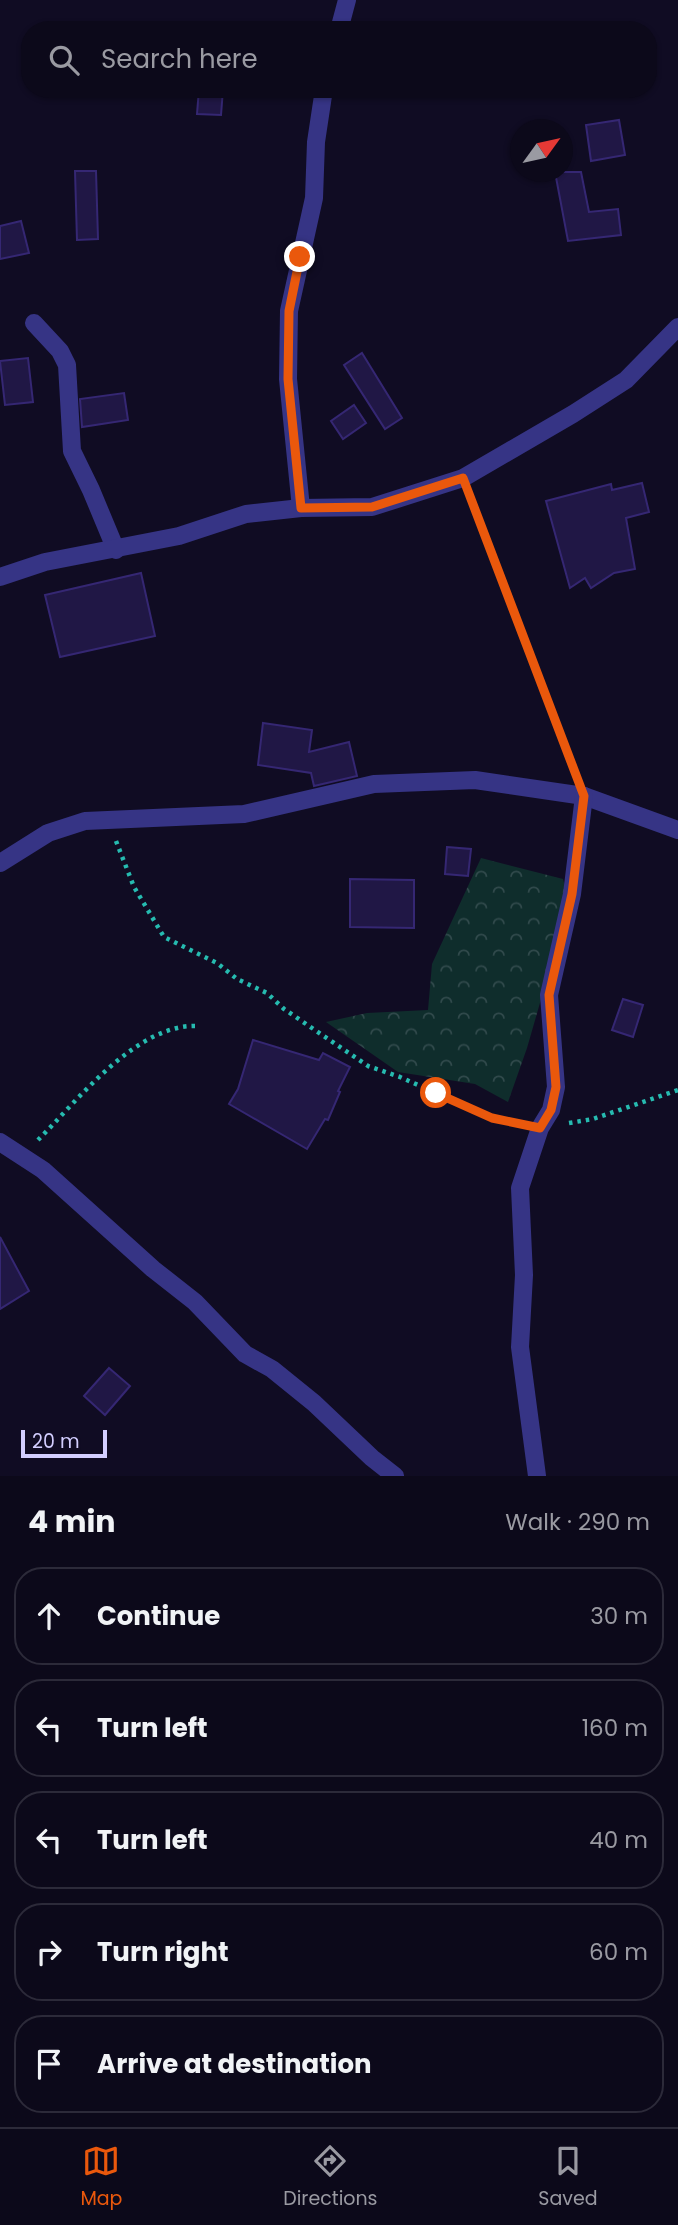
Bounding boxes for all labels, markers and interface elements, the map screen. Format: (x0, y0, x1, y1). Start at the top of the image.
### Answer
search box (21, 21, 657, 98)
icon: search (45, 41, 83, 79)
text: Search here (101, 41, 258, 77)
north arrow (510, 119, 573, 182)
route end (284, 241, 315, 272)
route start (420, 1077, 451, 1108)
scale bar (21, 1427, 107, 1459)
text: 20 m (32, 1428, 80, 1455)
text: 4 min (28, 1500, 116, 1543)
text: Walk · 290 m (505, 1506, 650, 1538)
icon: ahead (30, 1597, 68, 1635)
text: Continue (97, 1598, 220, 1634)
text: 30 m (590, 1600, 648, 1632)
icon: left (30, 1709, 68, 1747)
text: Turn left (97, 1710, 208, 1746)
text: 160 m (582, 1712, 648, 1744)
icon: left (30, 1821, 68, 1859)
text: Turn left (97, 1822, 208, 1858)
text: 40 m (589, 1824, 648, 1856)
icon: right (30, 1933, 68, 1971)
text: Turn right (97, 1934, 229, 1970)
text: 60 m (589, 1936, 648, 1968)
icon: arrive (30, 2045, 68, 2083)
text: Arrive at destination (97, 2046, 372, 2082)
tab: Map (80, 2142, 122, 2213)
tab: Directions (283, 2142, 378, 2213)
tab: Saved (538, 2142, 598, 2213)

